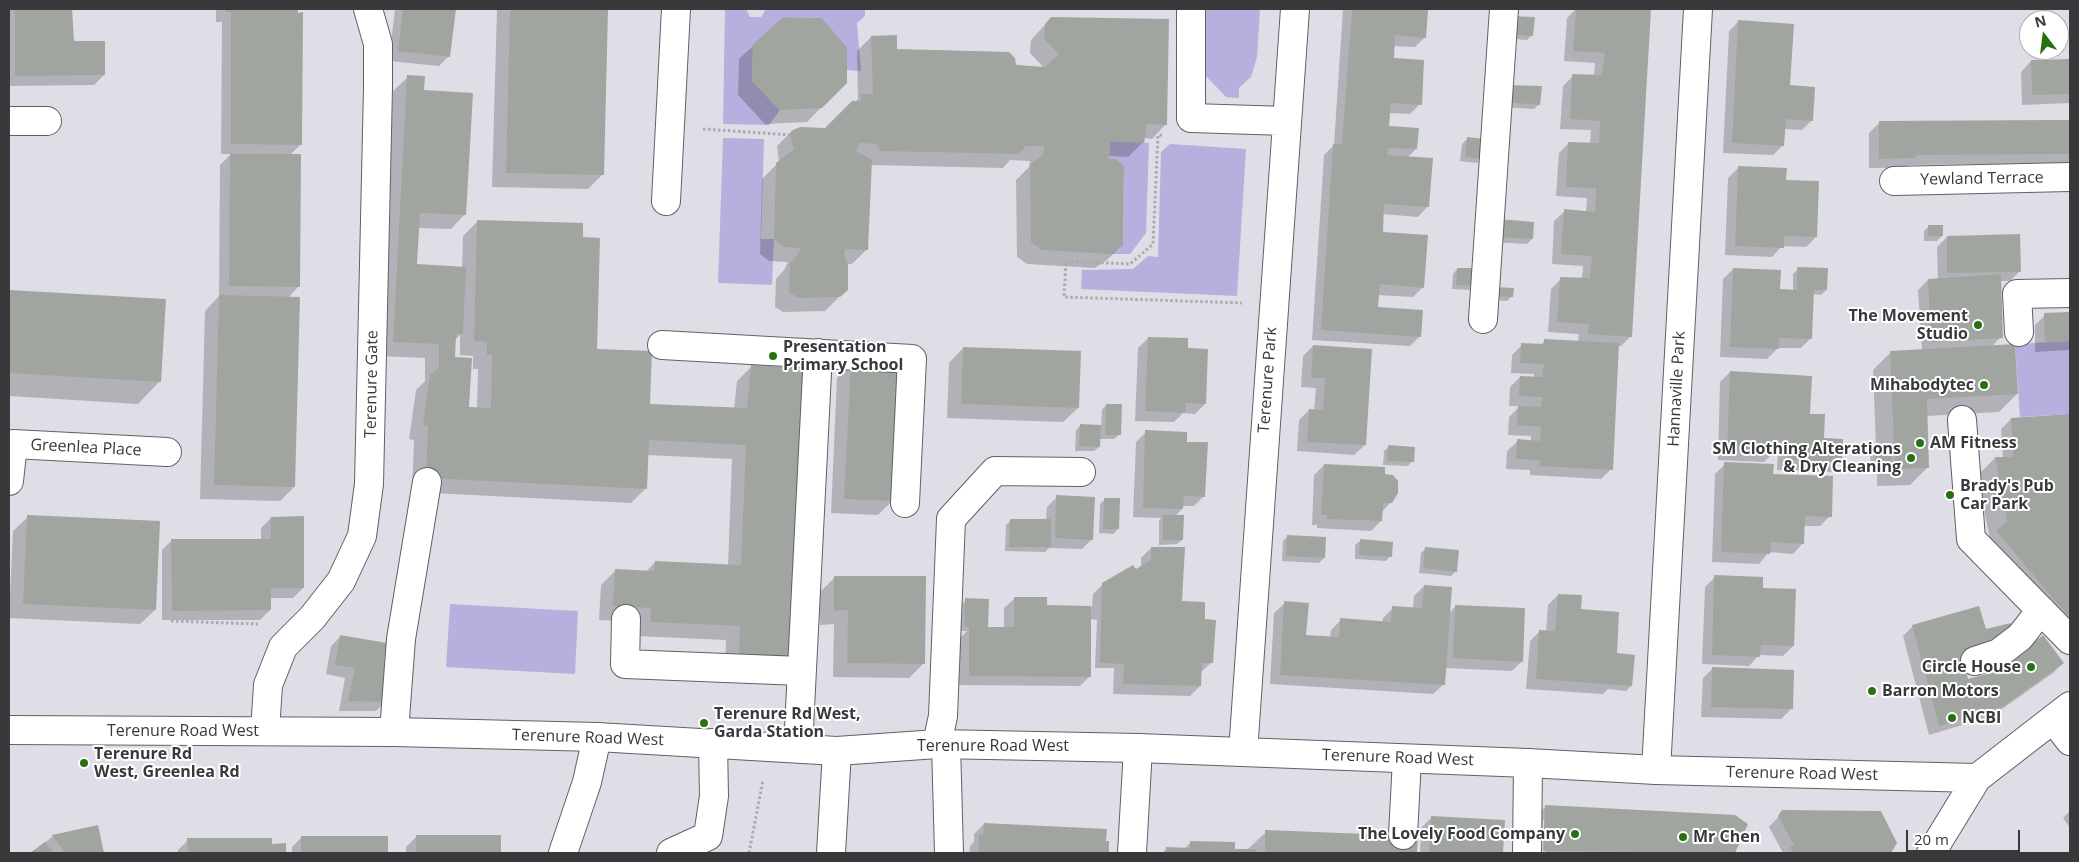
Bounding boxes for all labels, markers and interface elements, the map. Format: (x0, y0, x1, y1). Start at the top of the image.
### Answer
north arrow (2019, 10, 2069, 60)
text: N (2032, 10, 2048, 32)
street label: Yewland Terrace (1920, 168, 2044, 190)
place label: The Movement Studio (1848, 306, 1968, 344)
marker: The Movement Studio (1972, 319, 1984, 331)
street label: Terenure Park (1255, 326, 1281, 434)
street label: Terenure Gate (361, 330, 383, 438)
street label: Hannaville Park (1664, 331, 1690, 447)
place label: Presentation Primary School (783, 337, 903, 375)
marker: Presentation Primary School (767, 350, 779, 362)
place label: Mihabodytec (1870, 375, 1974, 395)
marker: Mihabodytec (1978, 379, 1990, 391)
place label: AM Fitness (1930, 433, 2017, 453)
street label: Greenlea Place (30, 436, 142, 460)
marker: AM Fitness (1914, 437, 1926, 449)
place label: SM Clothing Alterations & Dry Cleaning (1712, 439, 1901, 477)
marker: SM Clothing Alterations & Dry Cleaning (1905, 452, 1917, 464)
place label: Brady's Pub Car Park (1960, 476, 2054, 514)
marker: Brady's Pub Car Park (1944, 489, 1956, 501)
place label: Circle House (1922, 657, 2021, 677)
marker: Circle House (2025, 661, 2037, 673)
place label: Barron Motors (1882, 681, 1999, 701)
marker: Barron Motors (1866, 685, 1878, 697)
place label: Terenure Rd West, Garda Station (714, 704, 861, 742)
place label: NCBI (1962, 708, 2001, 728)
marker: NCBI (1946, 712, 1958, 724)
marker: Terenure Rd West, Garda Station (698, 717, 710, 729)
street label: Terenure Road West (107, 721, 259, 741)
street label: Terenure Road West (512, 726, 664, 750)
street label: Terenure Road West (917, 736, 1069, 756)
place label: Terenure Rd West, Greenlea Rd (94, 744, 240, 782)
street label: Terenure Road West (1322, 746, 1474, 770)
marker: Terenure Rd West, Greenlea Rd (78, 757, 90, 769)
street label: Terenure Road West (1726, 763, 1878, 785)
scale bar (1909, 820, 2023, 852)
place label: The Lovely Food Company (1358, 824, 1565, 844)
place label: Mr Chen (1693, 827, 1760, 847)
marker: The Lovely Food Company (1569, 828, 1581, 840)
text: 20 m (1914, 829, 1949, 849)
marker: Mr Chen (1677, 831, 1689, 843)

